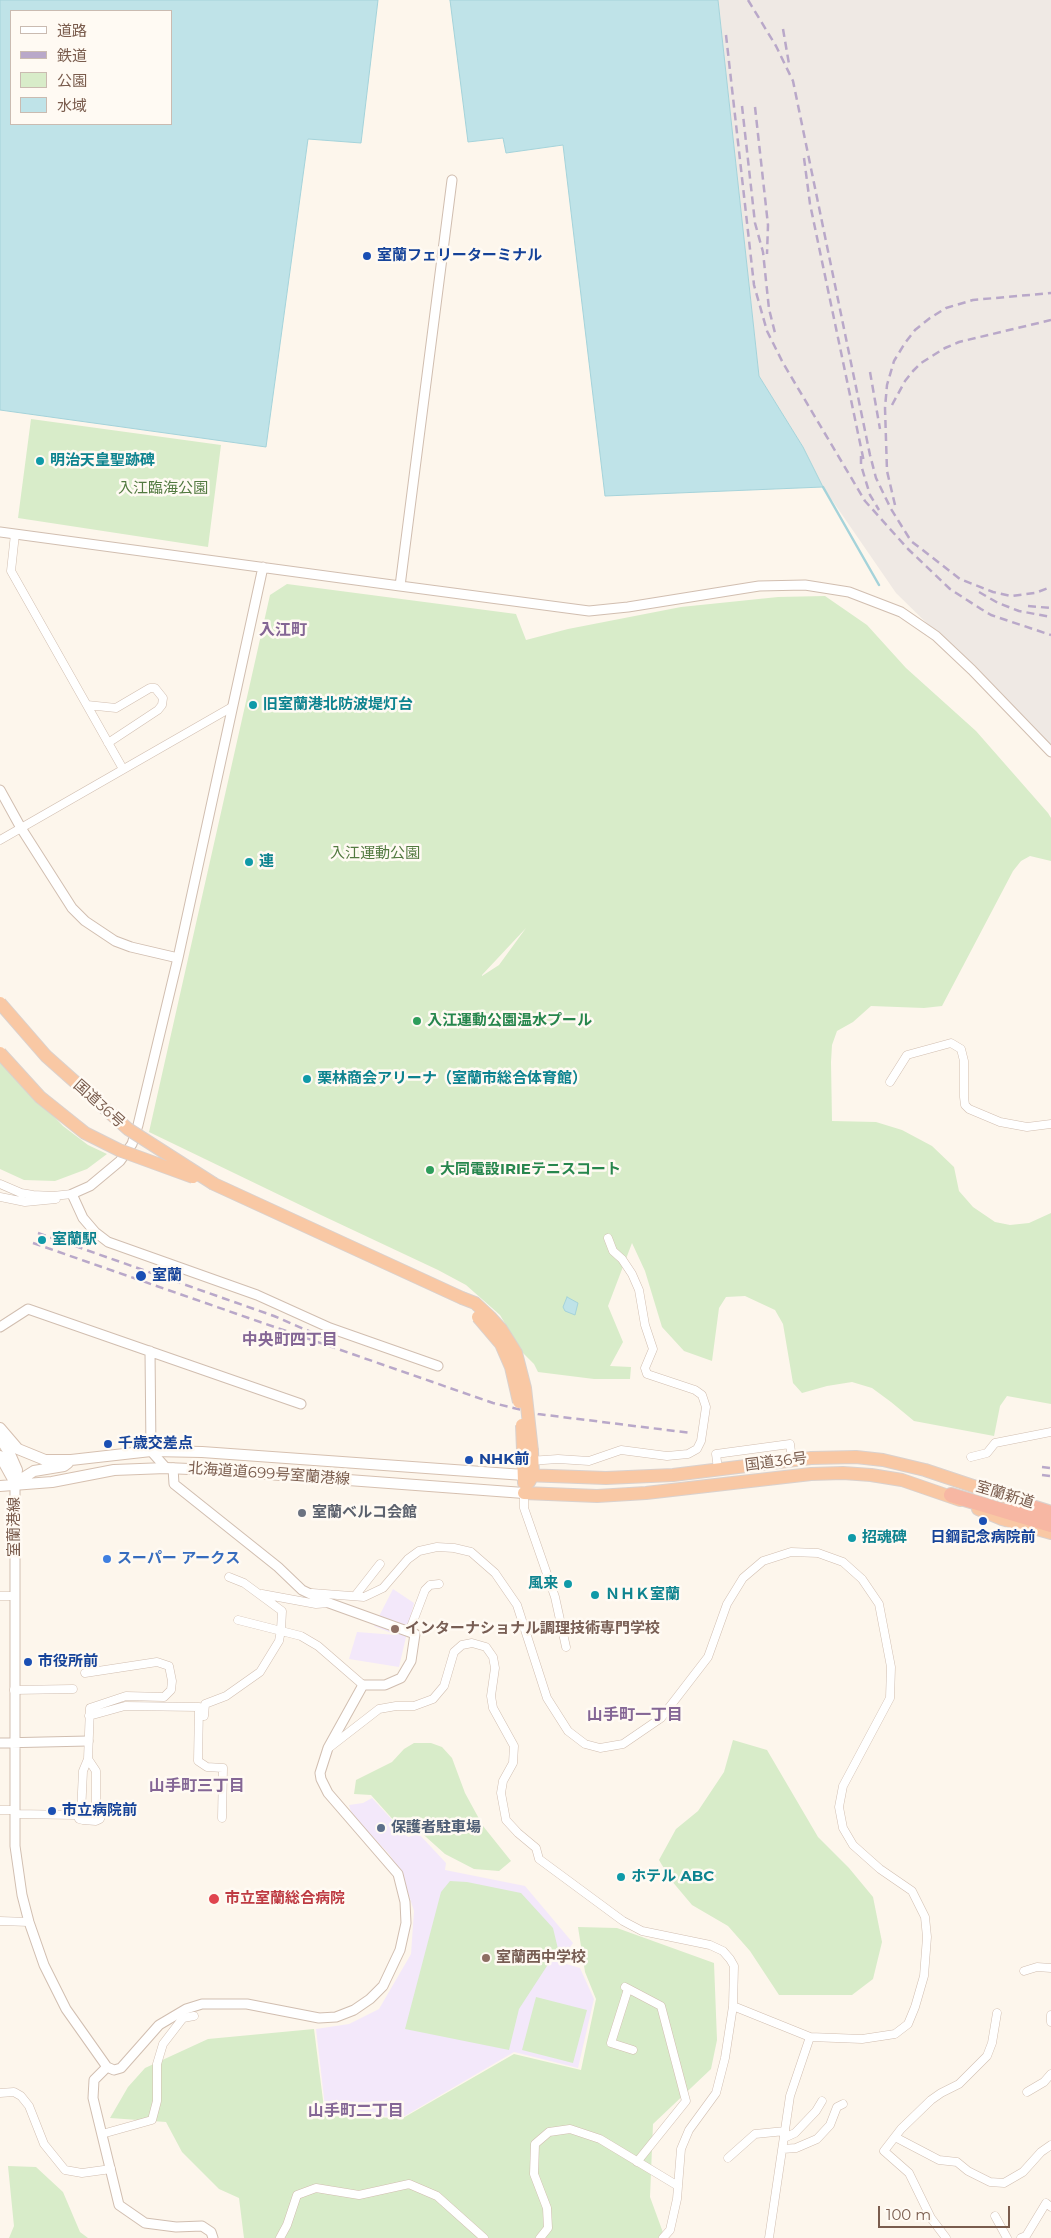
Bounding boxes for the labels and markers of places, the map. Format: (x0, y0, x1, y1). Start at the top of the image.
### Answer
place label: 室蘭フェリーターミナル (377, 247, 542, 265)
marker: 室蘭フェリーターミナル (361, 250, 373, 262)
place label: 明治天皇聖跡碑 (50, 452, 155, 470)
marker: 明治天皇聖跡碑 (34, 455, 46, 467)
place label: 旧室蘭港北防波堤灯台 (263, 696, 413, 714)
marker: 旧室蘭港北防波堤灯台 (247, 699, 259, 711)
place label: 連 (259, 853, 274, 871)
marker: 連 (243, 856, 255, 868)
place label: 入江運動公園温水プール (427, 1012, 592, 1030)
marker: 入江運動公園温水プール (411, 1015, 423, 1027)
place label: 栗林商会アリーナ（室蘭市総合体育館） (317, 1070, 587, 1088)
marker: 栗林商会アリーナ（室蘭市総合体育館） (301, 1073, 313, 1085)
place label: 大同電設IRIEテニスコート (440, 1161, 621, 1179)
marker: 大同電設IRIEテニスコート (424, 1164, 436, 1176)
place label: 室蘭駅 (52, 1231, 97, 1249)
marker: 室蘭駅 (36, 1234, 48, 1246)
place label: 室蘭 (152, 1267, 182, 1285)
marker: 室蘭 (134, 1269, 148, 1283)
place label: 千歳交差点 (118, 1435, 193, 1453)
marker: 千歳交差点 (102, 1438, 114, 1450)
place label: NHK前 (479, 1451, 529, 1469)
marker: NHK前 (463, 1454, 475, 1466)
place label: 室蘭ベルコ会館 (312, 1504, 417, 1522)
marker: 室蘭ベルコ会館 (296, 1507, 308, 1519)
marker: 日鋼記念病院前 (977, 1515, 989, 1527)
place label: 招魂碑 (862, 1529, 907, 1547)
place label: 日鋼記念病院前 (931, 1529, 1035, 1547)
marker: 招魂碑 (846, 1532, 858, 1544)
place label: スーパー アークス (117, 1550, 240, 1568)
marker: スーパー アークス (101, 1553, 113, 1565)
place label: 風来 (528, 1575, 558, 1593)
marker: 風来 (562, 1578, 574, 1590)
place label: ＮＨＫ室蘭 (605, 1586, 680, 1604)
marker: ＮＨＫ室蘭 (589, 1589, 601, 1601)
place label: インターナショナル調理技術専門学校 (405, 1620, 660, 1638)
marker: インターナショナル調理技術専門学校 (389, 1623, 401, 1635)
place label: 市役所前 (38, 1653, 98, 1671)
marker: 市役所前 (22, 1656, 34, 1668)
place label: 市立病院前 (62, 1802, 137, 1820)
marker: 市立病院前 (46, 1805, 58, 1817)
place label: 保護者駐車場 (391, 1819, 481, 1837)
marker: 保護者駐車場 (375, 1822, 387, 1834)
place label: ホテル ABC (631, 1868, 714, 1886)
marker: ホテル ABC (615, 1871, 627, 1883)
place label: 市立室蘭総合病院 (225, 1890, 345, 1908)
marker: 市立室蘭総合病院 (207, 1892, 221, 1906)
place label: 室蘭西中学校 (496, 1949, 586, 1967)
marker: 室蘭西中学校 (480, 1952, 492, 1964)

